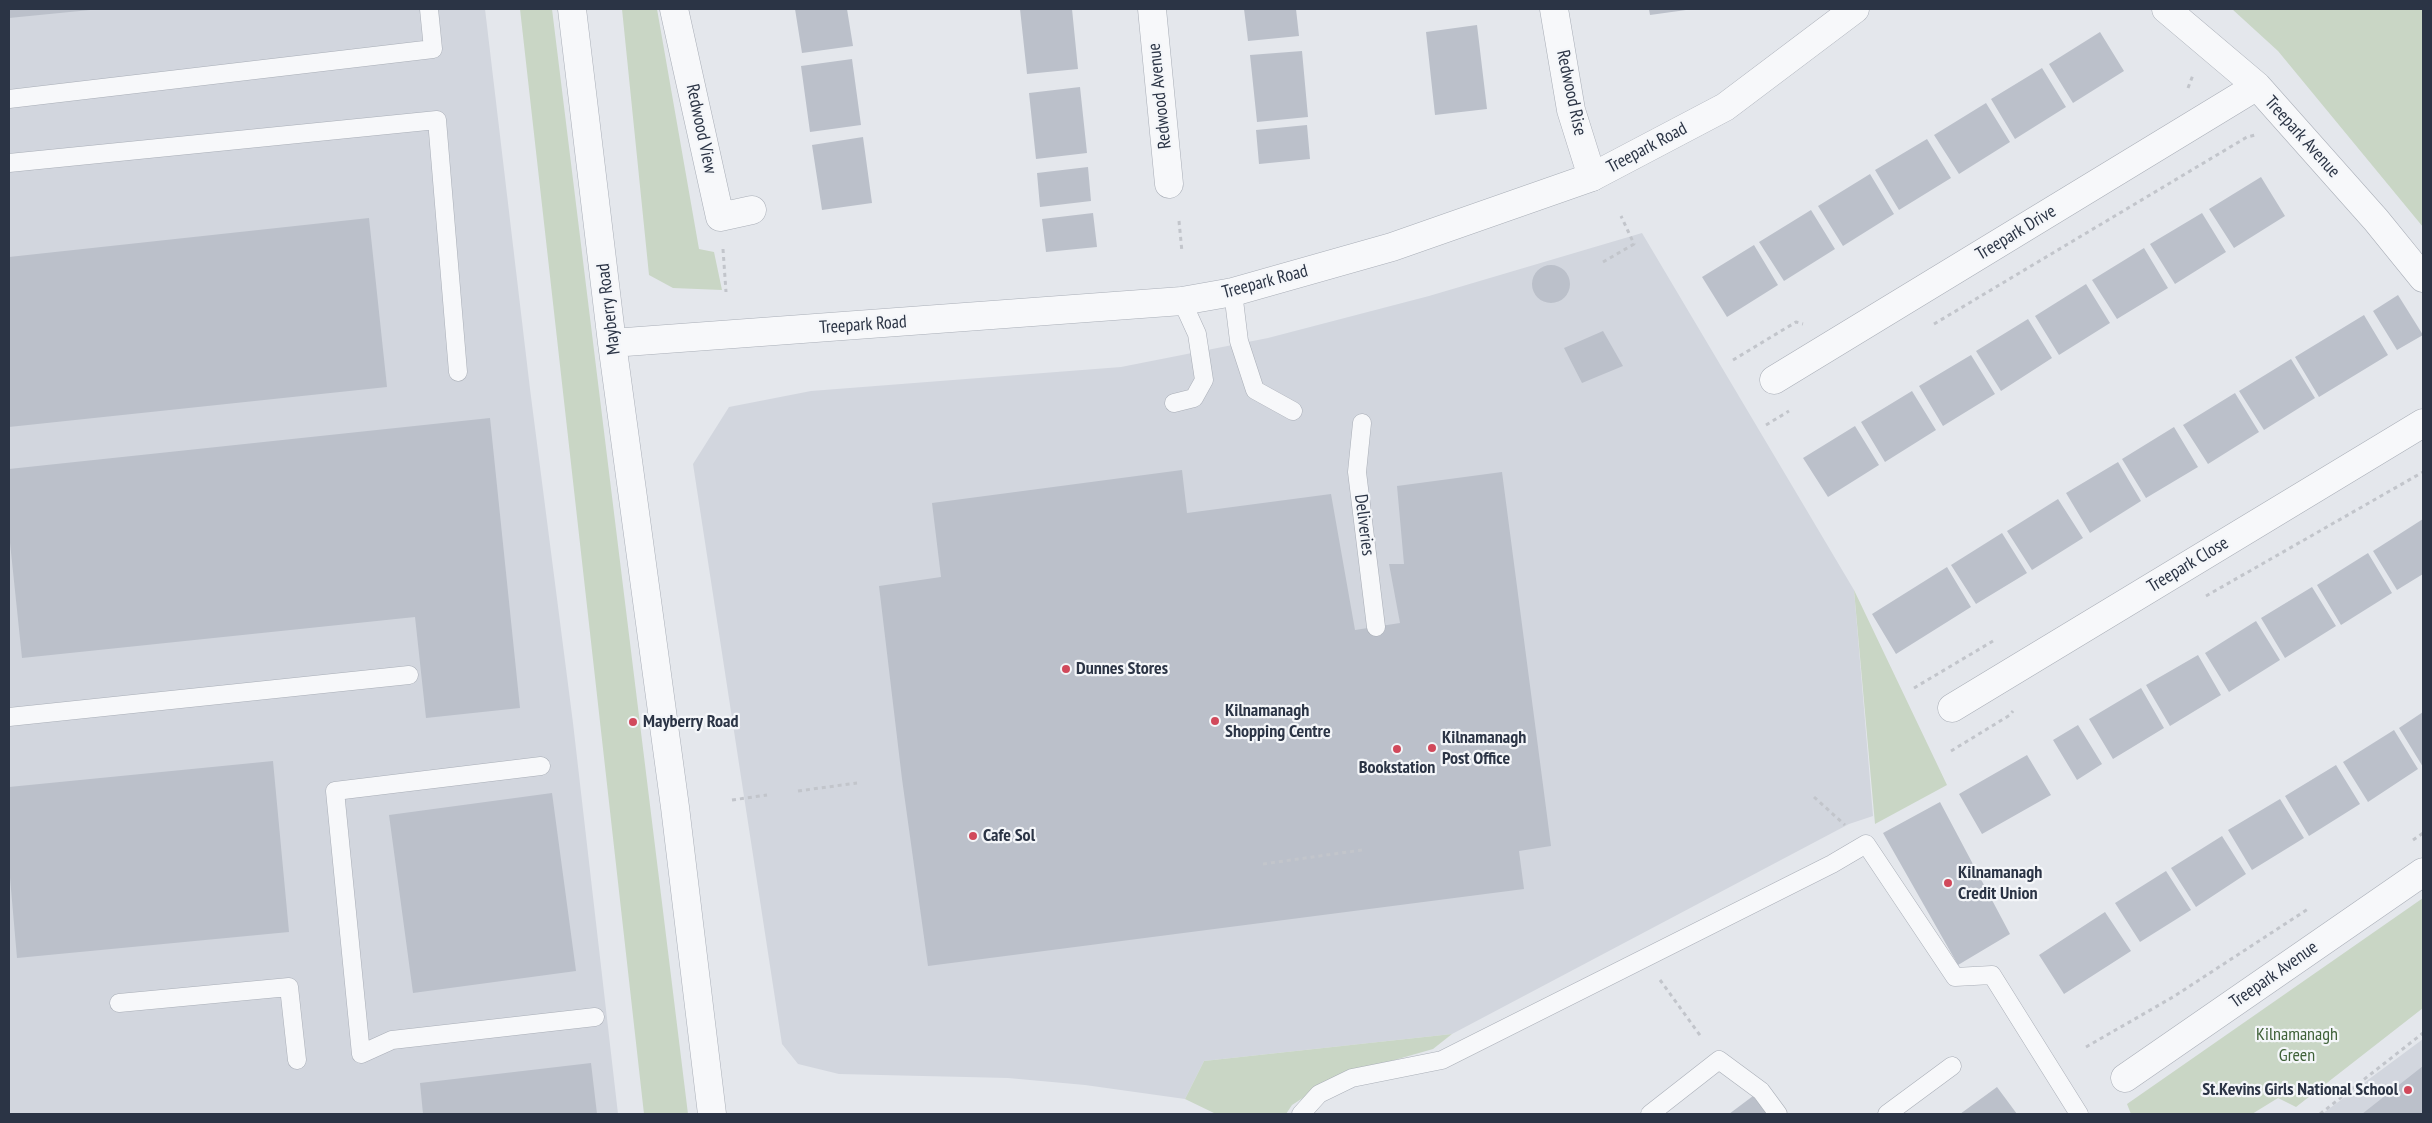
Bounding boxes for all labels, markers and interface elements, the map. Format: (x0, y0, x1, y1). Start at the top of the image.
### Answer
street label: Redwood Avenue (1144, 42, 1176, 150)
street label: Redwood Rise (1551, 48, 1591, 138)
street label: Redwood View (681, 82, 721, 176)
street label: Treepark Avenue (2260, 92, 2344, 182)
street label: Treepark Road (1603, 118, 1691, 178)
street label: Treepark Drive (1972, 201, 2060, 265)
street label: Treepark Road (1220, 260, 1310, 304)
street label: Mayberry Road (593, 262, 625, 356)
street label: Treepark Road (819, 311, 907, 339)
street label: Deliveries (1350, 493, 1378, 557)
street label: Treepark Close (2144, 532, 2232, 598)
place label: Dunnes Stores (1076, 658, 1168, 680)
marker: Dunnes Stores (1060, 663, 1072, 675)
place label: Kilnamanagh Shopping Centre (1225, 700, 1331, 742)
place label: Mayberry Road (643, 711, 738, 733)
marker: Kilnamanagh Shopping Centre (1209, 715, 1221, 727)
marker: Mayberry Road (627, 716, 639, 728)
place label: Kilnamanagh Post Office (1442, 727, 1526, 770)
marker: Kilnamanagh Post Office (1426, 742, 1438, 754)
marker: Bookstation (1391, 743, 1403, 755)
place label: Bookstation (1359, 757, 1435, 779)
place label: Cafe Sol (983, 825, 1035, 847)
marker: Cafe Sol (967, 830, 979, 842)
place label: Kilnamanagh Credit Union (1958, 862, 2042, 904)
marker: Kilnamanagh Credit Union (1942, 877, 1954, 889)
street label: Treepark Avenue (2226, 937, 2322, 1013)
park label: Kilnamanagh Green (2256, 1024, 2338, 1066)
place label: St.Kevins Girls National School (2202, 1079, 2398, 1101)
marker: St.Kevins Girls National School (2402, 1084, 2414, 1096)

